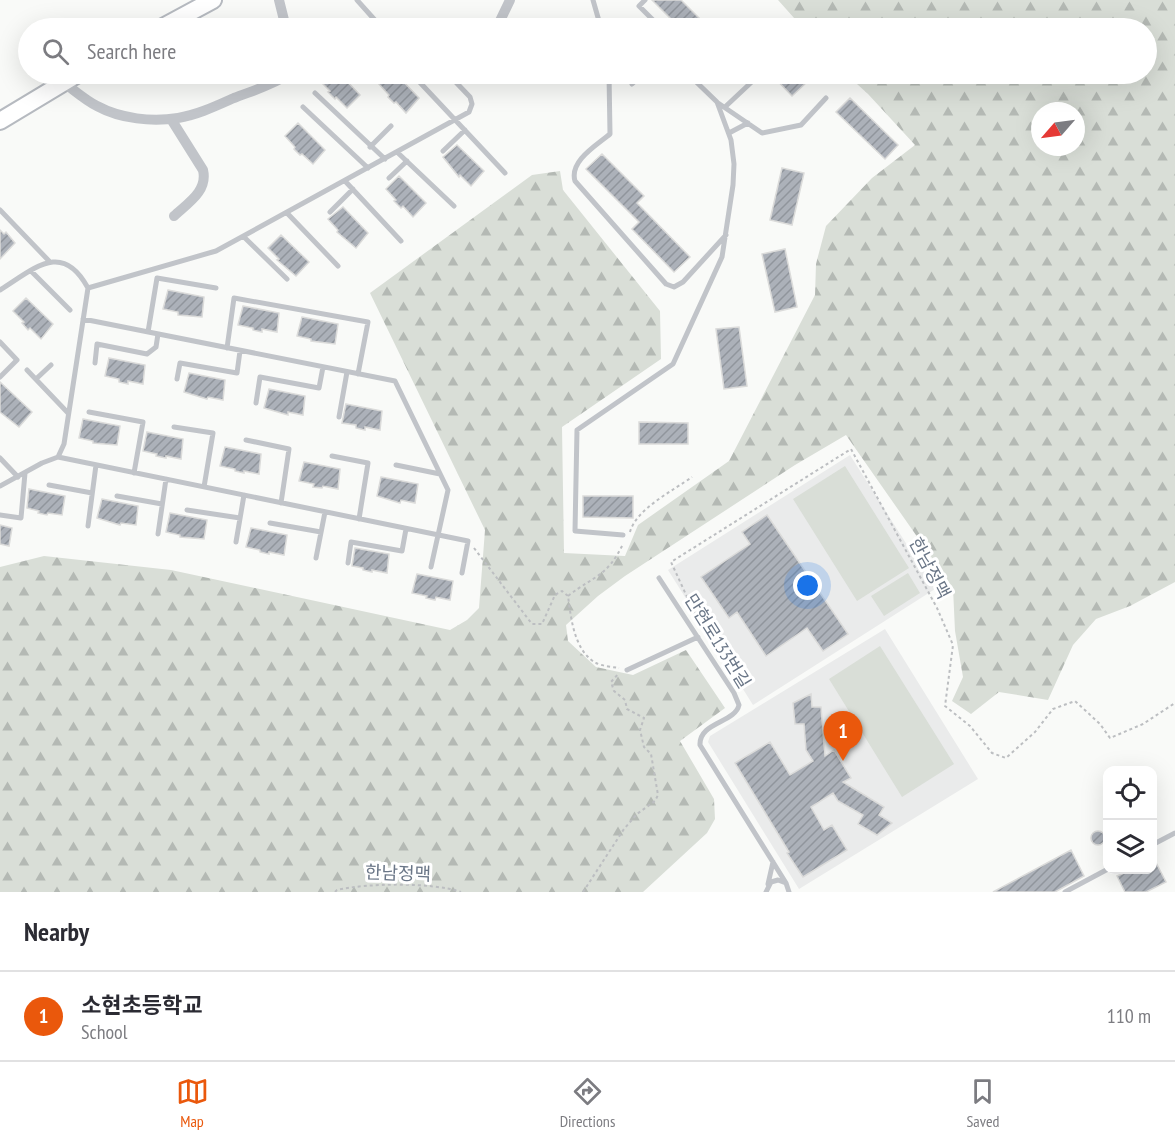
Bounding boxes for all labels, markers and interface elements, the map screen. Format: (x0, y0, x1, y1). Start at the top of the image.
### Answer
search box (18, 18, 1157, 84)
icon: search (39, 35, 72, 68)
text: Search here (87, 37, 176, 65)
north arrow (1031, 102, 1085, 156)
street label: 한남정맥 (904, 533, 956, 603)
your location (793, 571, 822, 600)
street label: 만현로133번길 (680, 589, 756, 693)
pin: 1 (824, 712, 862, 761)
map controls (1103, 766, 1157, 874)
button: locate (1103, 766, 1157, 820)
button: layers (1103, 820, 1157, 874)
street label: 한남정맥 (364, 860, 432, 886)
text: Nearby (24, 915, 89, 948)
text: 소현초등학교 (81, 991, 202, 1019)
text: 1 (39, 1003, 48, 1029)
text: 110 m (1107, 1003, 1151, 1029)
text: School (81, 1019, 127, 1045)
tab: Map (176, 1075, 209, 1131)
tab: Directions (560, 1075, 615, 1131)
tab: Saved (966, 1075, 999, 1131)

